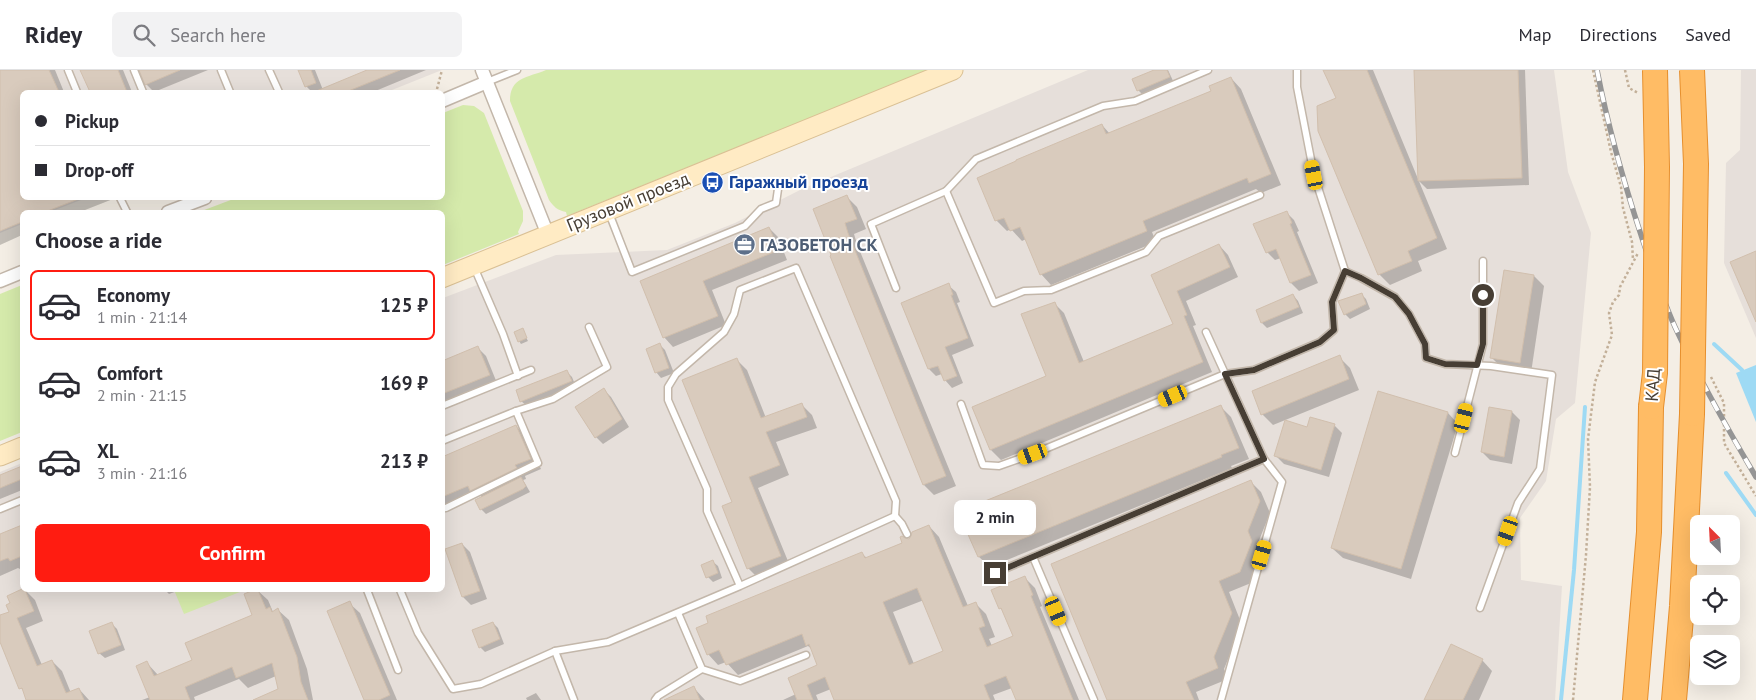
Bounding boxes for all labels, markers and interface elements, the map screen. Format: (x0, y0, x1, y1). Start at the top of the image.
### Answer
search box (112, 12, 462, 57)
text: Ridey (25, 19, 82, 50)
icon: search (130, 21, 158, 49)
text: Search here (170, 23, 266, 47)
text: Map (1519, 23, 1551, 46)
text: Directions (1579, 23, 1657, 46)
text: Saved (1685, 23, 1731, 46)
text: Pickup (65, 109, 119, 133)
text: Drop-off (65, 158, 133, 182)
car (1303, 159, 1324, 191)
street label: Грузовой проезд (563, 166, 693, 237)
bus stop icon: Гаражный проезд (701, 170, 725, 194)
place label: Гаражный проезд (729, 170, 868, 193)
text: Choose a ride (35, 226, 162, 254)
office icon: ГАЗОБЕТОН СК (732, 233, 756, 257)
place label: ГАЗОБЕТОН СК (760, 233, 878, 256)
icon: car (37, 283, 82, 328)
text: Economy (97, 283, 170, 307)
route start (1472, 284, 1494, 306)
text: 125 ₽ (380, 293, 428, 317)
text: 1 min · 21:14 (97, 307, 187, 327)
icon: car (37, 361, 82, 406)
text: Comfort (97, 361, 163, 385)
street label: КАД (1640, 367, 1665, 402)
text: 169 ₽ (380, 371, 428, 395)
car (1156, 383, 1189, 409)
text: 2 min · 21:15 (97, 385, 187, 405)
car (1453, 402, 1474, 434)
icon: car (37, 439, 82, 484)
text: XL (97, 439, 119, 463)
car (1016, 442, 1049, 466)
text: 213 ₽ (380, 449, 428, 473)
text: 3 min · 21:16 (97, 463, 187, 483)
callout: 2 min (954, 500, 1036, 536)
text: 2 min (975, 507, 1015, 527)
car (1496, 514, 1519, 548)
north arrow (1690, 515, 1740, 565)
map controls (1690, 515, 1740, 685)
button: Confirm (35, 524, 430, 582)
car (1250, 539, 1273, 571)
route end (984, 562, 1006, 584)
button: locate (1690, 575, 1740, 625)
car (1043, 594, 1068, 628)
button: layers (1690, 635, 1740, 685)

